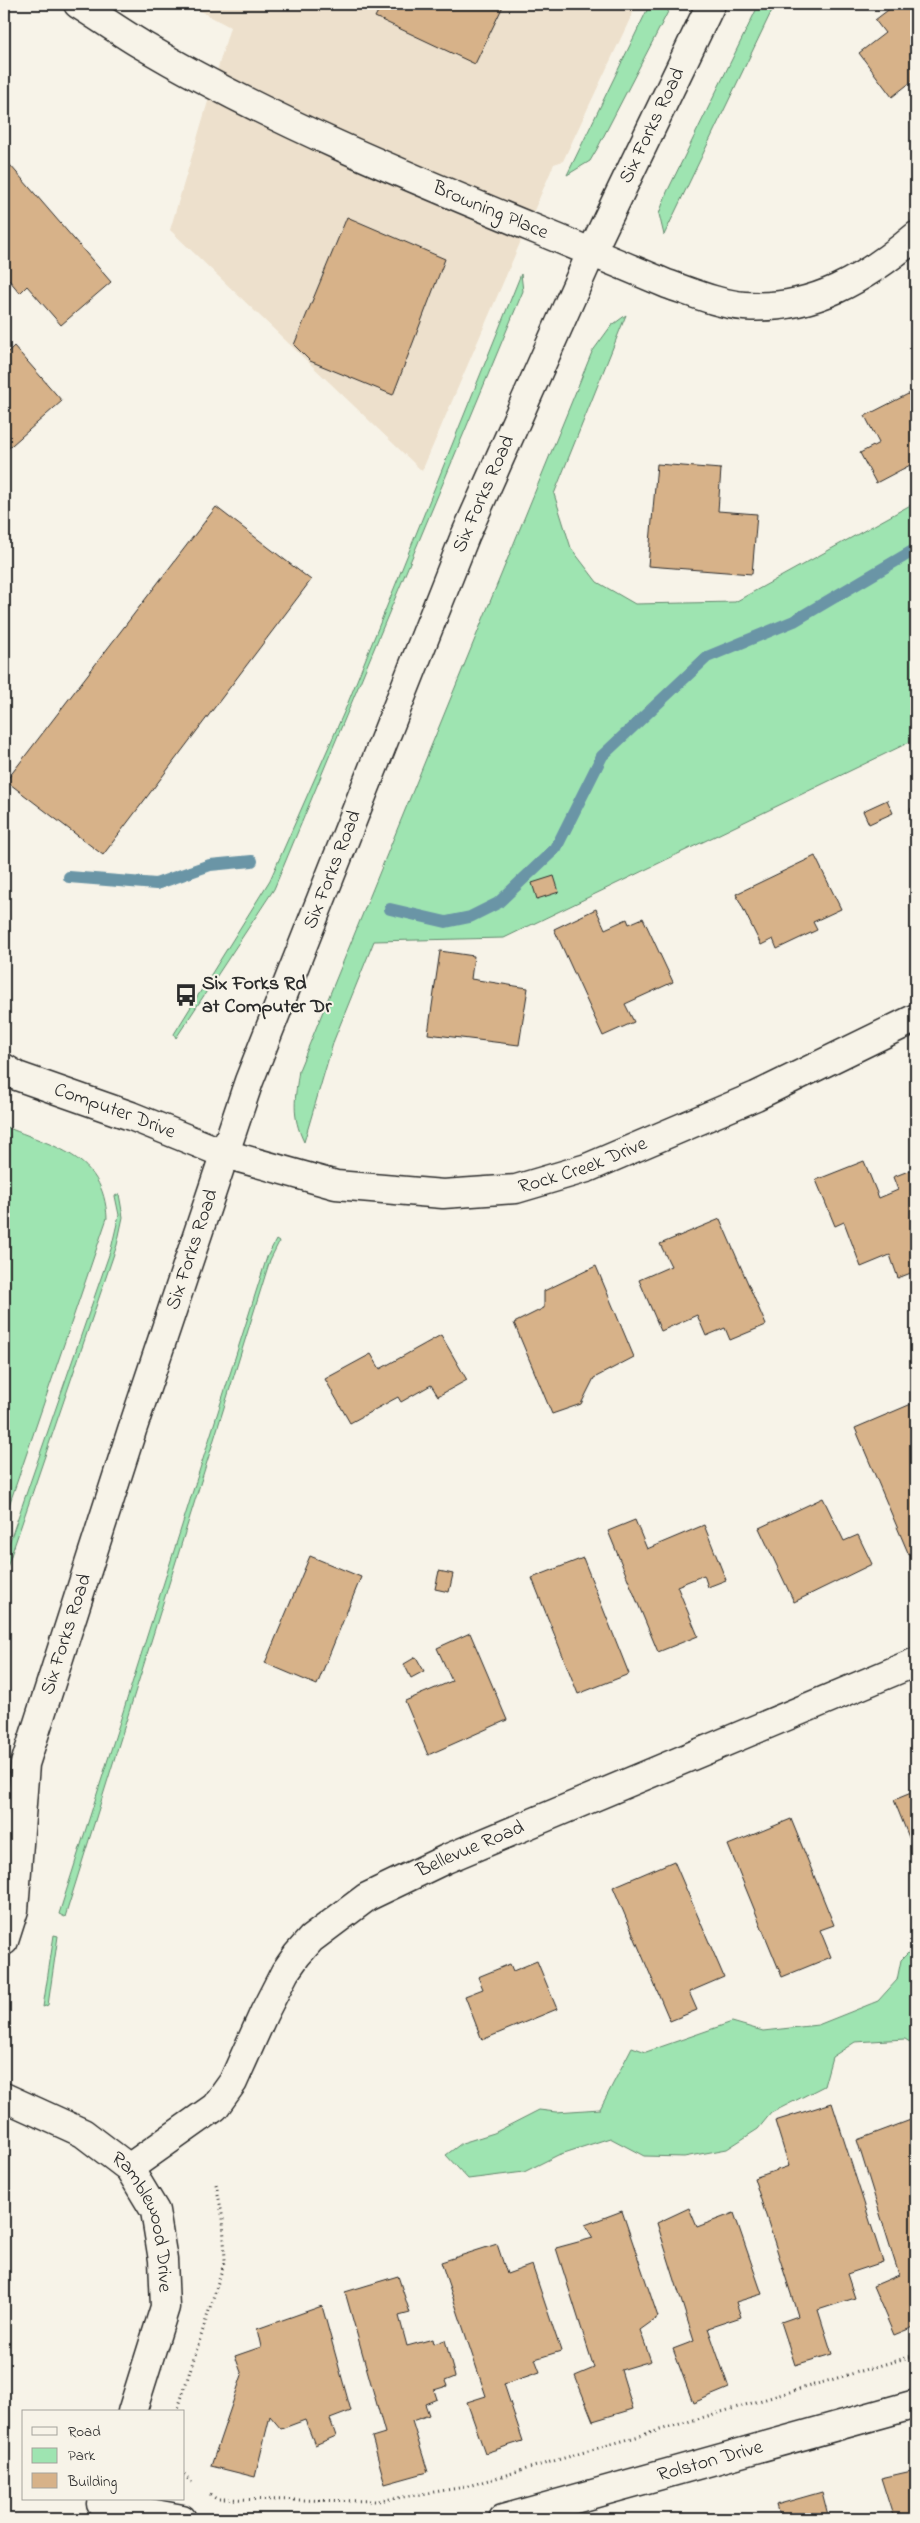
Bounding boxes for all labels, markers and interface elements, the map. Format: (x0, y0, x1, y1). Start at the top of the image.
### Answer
street label: Six Forks Road (612, 63, 693, 189)
street label: Browning Place (427, 173, 553, 247)
street label: Six Forks Road (445, 431, 523, 557)
street label: Six Forks Road (296, 806, 369, 934)
place label: Six Forks Rd at Computer Dr (202, 970, 332, 1022)
bus stop icon: Six Forks Rd at Computer Dr (173, 982, 199, 1008)
street label: Computer Drive (50, 1075, 180, 1147)
street label: Rock Creek Drive (515, 1130, 652, 1202)
street label: Six Forks Road (159, 1185, 226, 1314)
street label: Six Forks Road (34, 1570, 99, 1699)
street label: Bellevue Road (411, 1813, 529, 1886)
street label: Ramblewood Drive (105, 2145, 179, 2293)
legend (22, 2410, 185, 2500)
text: Road (68, 2421, 101, 2443)
street label: Rolston Drive (654, 2433, 766, 2490)
text: Park (68, 2445, 96, 2467)
text: Building (67, 2471, 117, 2494)

